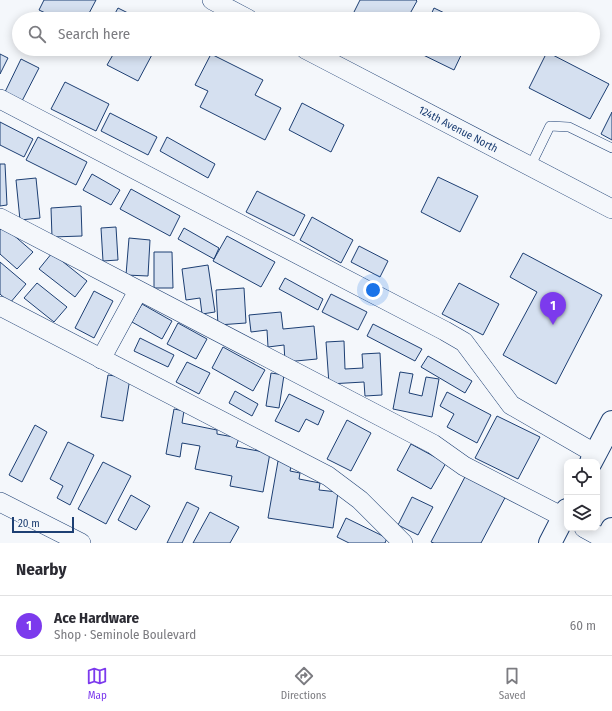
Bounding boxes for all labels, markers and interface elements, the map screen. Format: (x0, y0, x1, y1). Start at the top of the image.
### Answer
search box (12, 12, 600, 56)
icon: search (26, 23, 48, 45)
text: Search here (58, 25, 130, 43)
street label: 124th Avenue North (417, 103, 500, 155)
your location (363, 280, 383, 300)
pin: 1 (540, 292, 566, 325)
map controls (564, 459, 600, 531)
button: locate (564, 459, 600, 495)
button: layers (564, 495, 600, 531)
scale bar (12, 515, 74, 534)
text: 20 m (18, 517, 40, 530)
text: Nearby (16, 559, 67, 580)
text: Ace Hardware (54, 609, 139, 627)
text: 1 (26, 618, 32, 633)
text: 60 m (570, 618, 596, 633)
text: Shop · Seminole Boulevard (54, 627, 196, 642)
tab: Map (86, 665, 108, 702)
tab: Directions (281, 665, 326, 702)
tab: Saved (499, 665, 526, 702)

